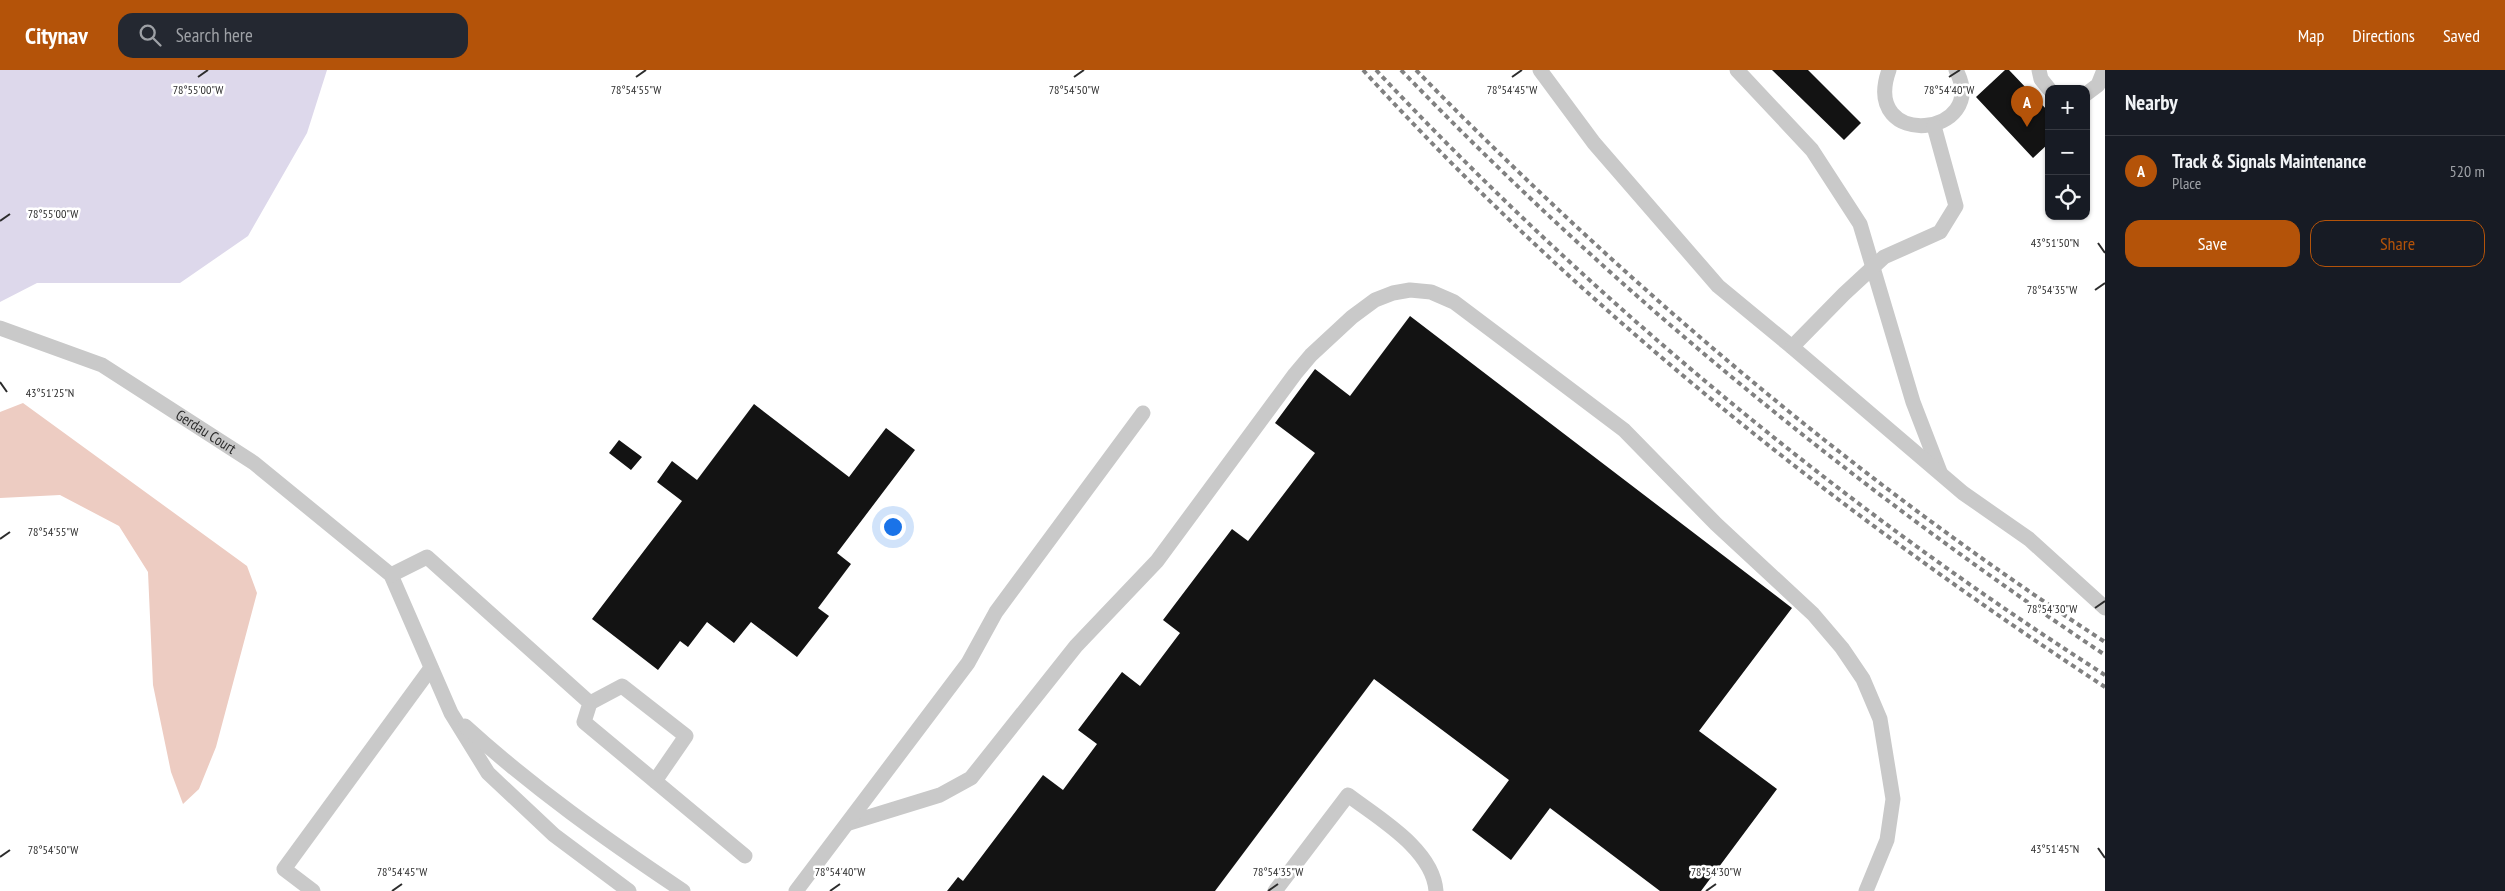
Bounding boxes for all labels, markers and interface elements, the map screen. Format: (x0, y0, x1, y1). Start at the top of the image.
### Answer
search box (118, 13, 468, 58)
text: Citynav (25, 20, 88, 51)
icon: search (136, 21, 164, 49)
text: Search here (176, 23, 253, 47)
text: Map (2298, 24, 2324, 47)
text: Directions (2352, 24, 2415, 47)
text: Saved (2443, 24, 2480, 47)
text: 78°55'00"W (173, 82, 223, 97)
text: 78°54'55"W (611, 82, 661, 97)
text: 78°54'50"W (1049, 82, 1099, 97)
text: 78°54'45"W (1487, 82, 1537, 97)
text: 78°54'40"W (1924, 82, 1974, 97)
map controls (2045, 85, 2090, 220)
button: + (2045, 85, 2090, 130)
pin: A (2011, 86, 2043, 127)
text: Nearby (2125, 89, 2178, 116)
button: − (2045, 130, 2090, 175)
text: Track & Signals Maintenance (2172, 149, 2366, 173)
text: A (2137, 161, 2145, 181)
text: 520 m (2450, 161, 2485, 181)
text: Place (2172, 173, 2201, 193)
button: locate (2045, 175, 2090, 220)
text: 78°55'00"W (28, 206, 78, 221)
button: Save (2125, 220, 2300, 267)
button: Share (2310, 220, 2485, 267)
text: 43°51'50"N (2031, 235, 2079, 250)
text: 78°54'35"W (2027, 282, 2077, 297)
text: 43°51'25"N (26, 385, 74, 400)
street label: Gerdau Court (172, 405, 240, 458)
your location (880, 514, 906, 540)
text: 78°54'55"W (28, 524, 78, 539)
text: 78°54'30"W (2027, 601, 2077, 616)
text: 43°51'45"N (2031, 841, 2079, 856)
text: 78°54'50"W (28, 842, 78, 857)
text: 78°54'45"W (377, 864, 427, 879)
text: 78°54'40"W (815, 864, 865, 879)
text: 78°54'35"W (1253, 864, 1303, 879)
text: 78°54'30"W (1691, 864, 1741, 879)

